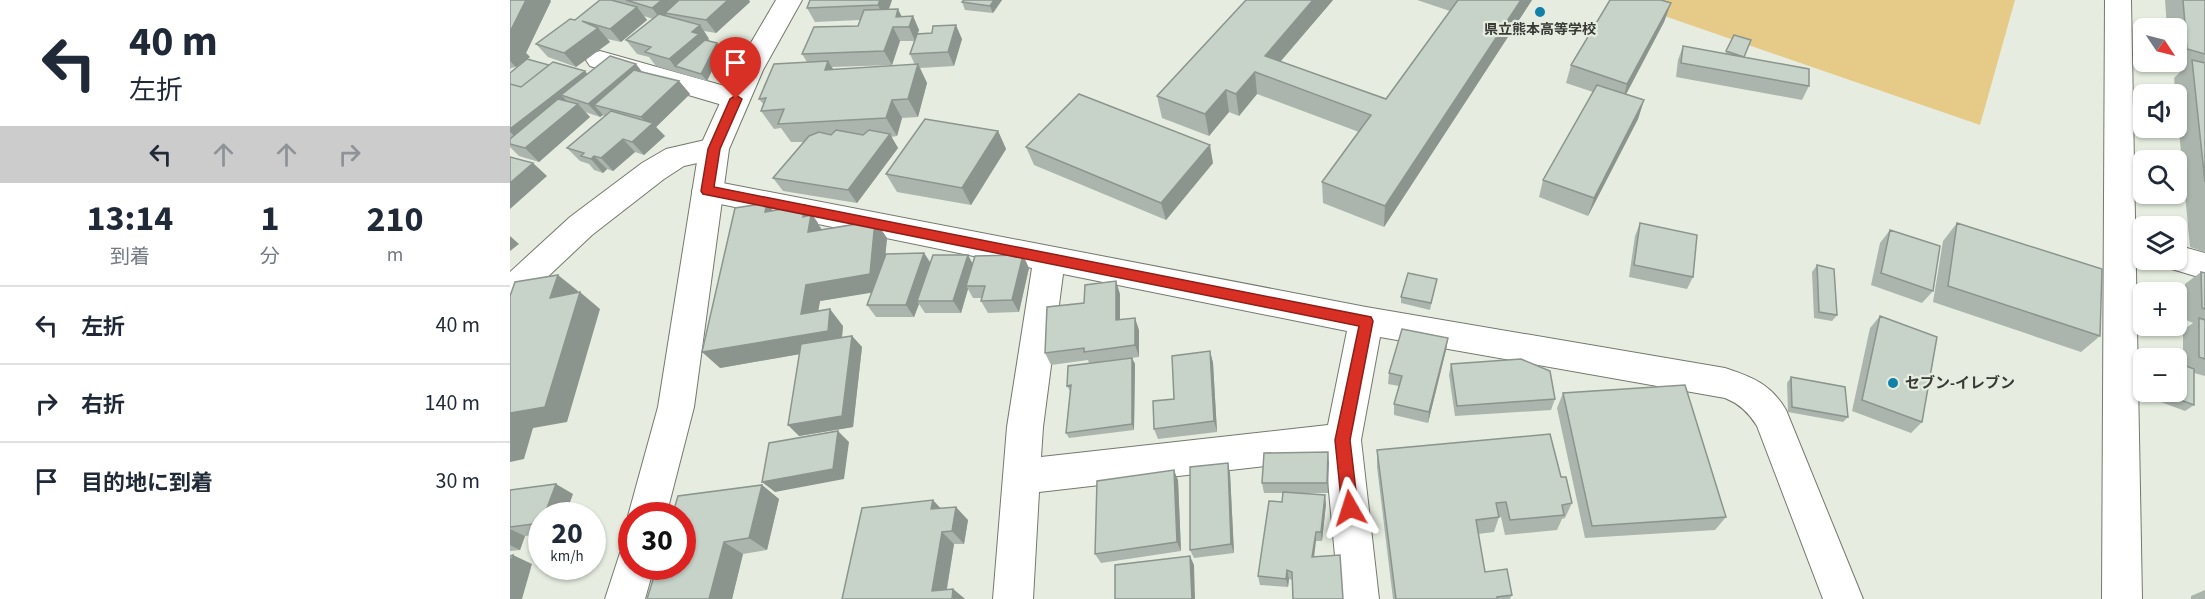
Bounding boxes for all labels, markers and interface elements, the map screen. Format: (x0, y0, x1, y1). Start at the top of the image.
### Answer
marker: 県立熊本高等学校 (1533, 5, 1547, 19)
text: 40 m (129, 12, 218, 72)
north arrow (2133, 18, 2187, 72)
map controls (2133, 18, 2187, 402)
place label: 県立熊本高等学校 (1484, 20, 1596, 40)
icon: left (30, 24, 108, 102)
pin (710, 37, 761, 99)
icon: arrive (719, 46, 752, 79)
text: 左折 (129, 71, 183, 110)
button: sound (2133, 84, 2187, 138)
icon: left (144, 138, 177, 171)
icon: ahead (207, 138, 240, 171)
icon: ahead (270, 138, 303, 171)
icon: right (333, 138, 366, 171)
button: search (2133, 150, 2187, 204)
text: 13:14 (87, 193, 173, 244)
text: 1 (260, 193, 279, 244)
text: 210 (366, 194, 423, 245)
button: layers (2133, 216, 2187, 270)
text: m (387, 241, 403, 269)
text: 到着 (110, 243, 150, 271)
text: 分 (260, 243, 280, 271)
button: + (2133, 282, 2187, 336)
icon: left (30, 309, 63, 342)
text: 40 m (435, 309, 480, 341)
text: 左折 (81, 311, 125, 343)
button: − (2133, 348, 2187, 402)
place label: セブン-イレブン (1905, 373, 2015, 394)
marker: セブン-イレブン (1886, 376, 1900, 390)
icon: right (30, 387, 63, 420)
text: 140 m (425, 387, 480, 419)
text: 右折 (81, 389, 125, 421)
icon: arrive (30, 465, 63, 498)
text: 30 m (435, 465, 480, 497)
text: 目的地に到着 (81, 467, 213, 499)
position arrow (1318, 476, 1382, 540)
speed limit sign: 30 (618, 502, 696, 580)
text: 20 (551, 512, 583, 555)
text: km/h (550, 546, 584, 567)

